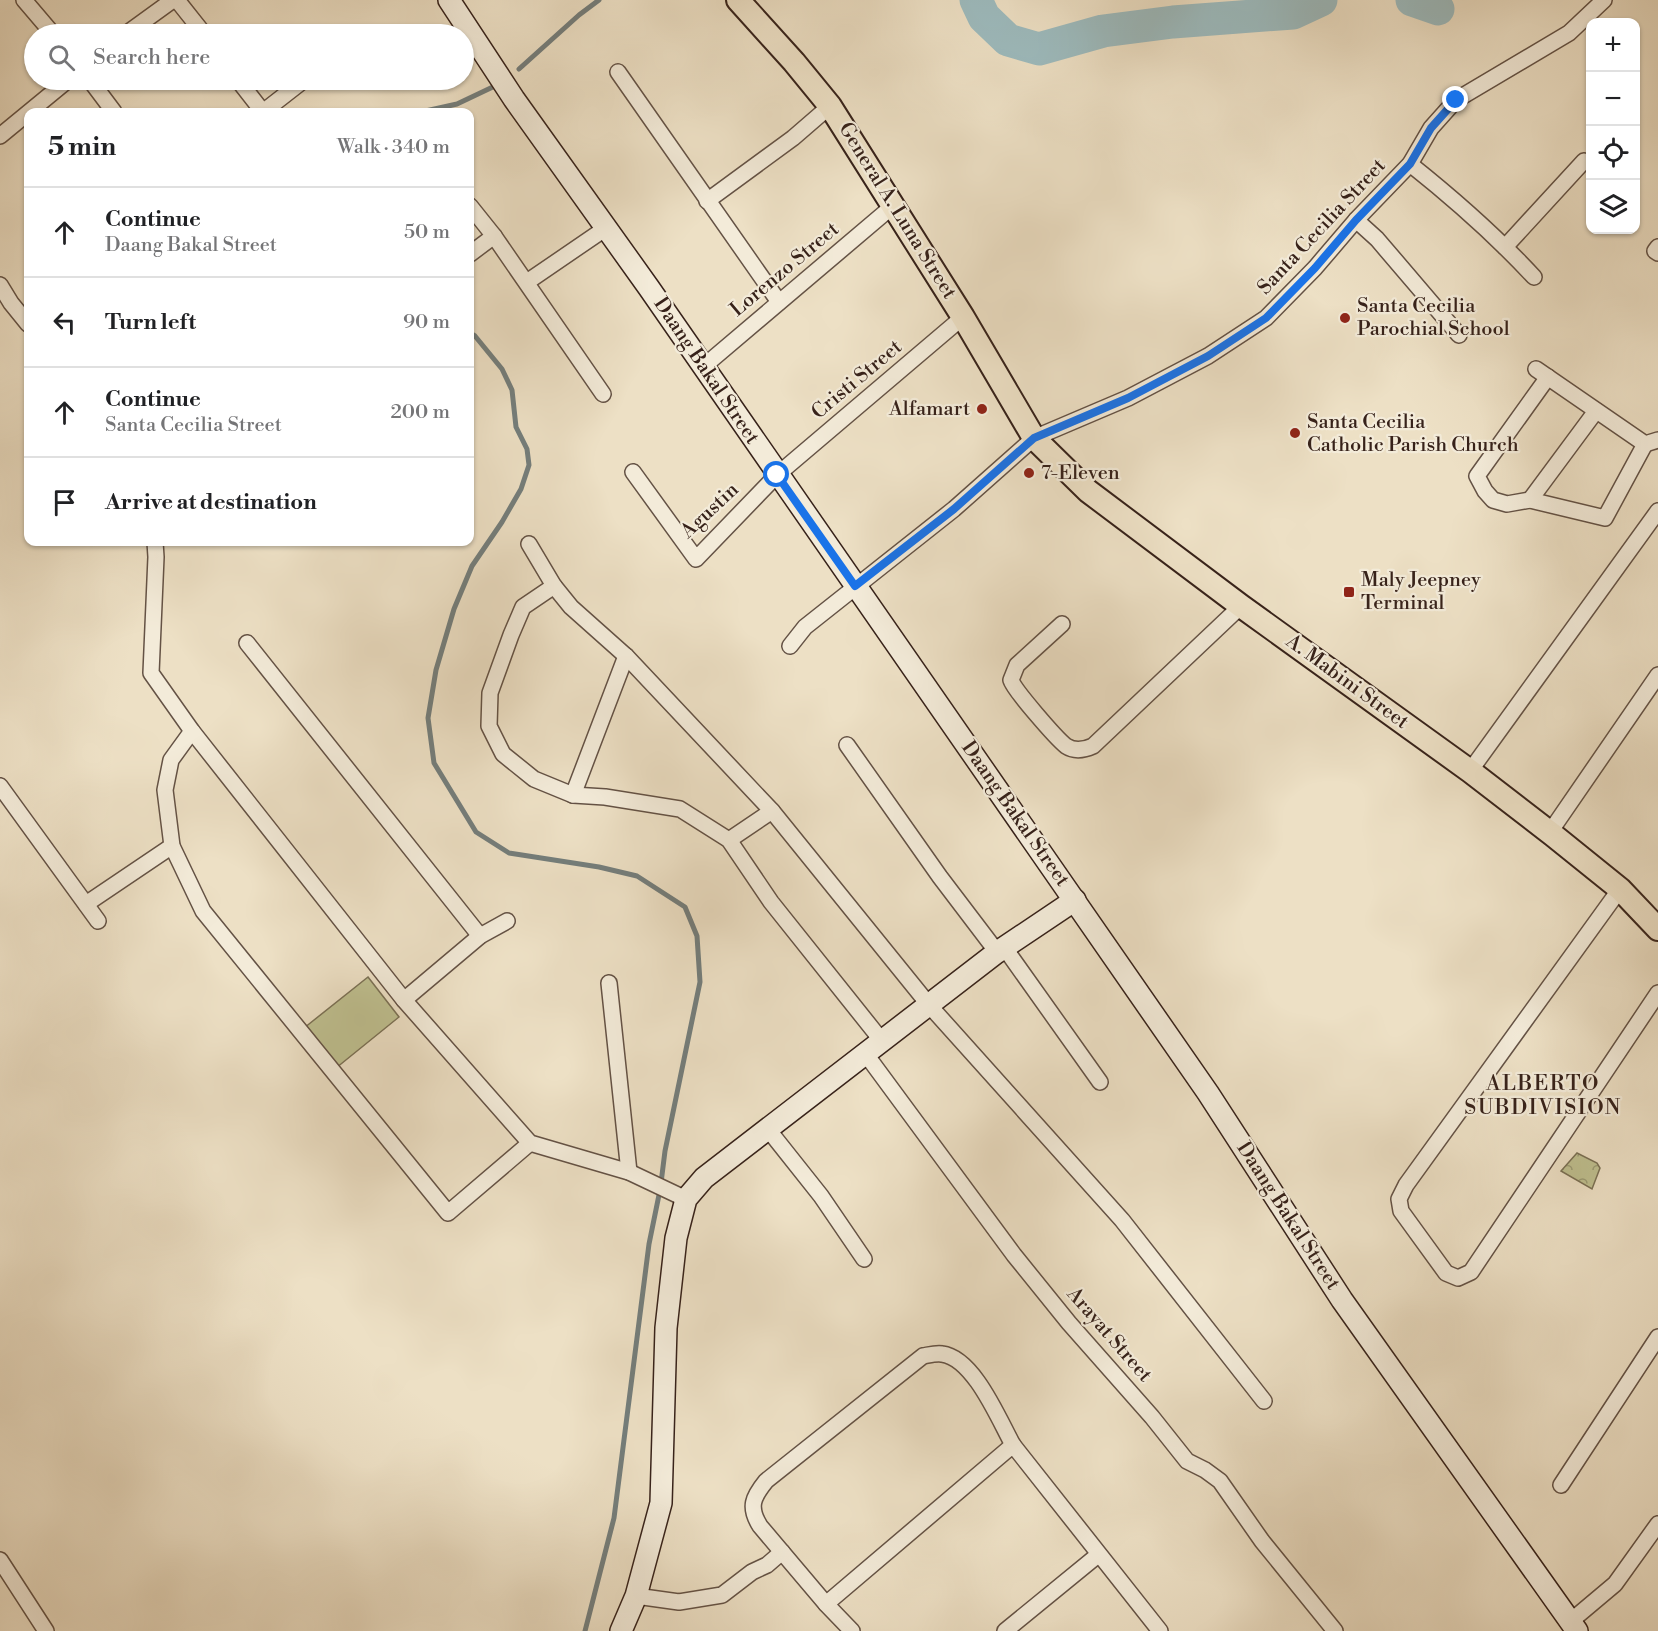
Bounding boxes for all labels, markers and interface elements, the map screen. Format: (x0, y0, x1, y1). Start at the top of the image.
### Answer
map controls (1586, 18, 1640, 234)
button: + (1586, 18, 1640, 72)
search box (24, 24, 474, 90)
icon: search (45, 41, 78, 74)
text: Search here (93, 44, 210, 71)
button: − (1586, 72, 1640, 126)
route end (1442, 86, 1468, 112)
street label: General A. Luna Street (832, 118, 962, 304)
button: locate (1586, 126, 1640, 180)
text: 5 min (48, 131, 116, 163)
text: Walk · 340 m (337, 135, 450, 160)
street label: Santa Cecilia Street (1253, 154, 1391, 300)
button: layers (1586, 180, 1640, 234)
text: Continue (105, 206, 201, 233)
icon: ahead (48, 216, 81, 249)
street label: Lorenzo Street (726, 217, 844, 323)
text: 50 m (404, 220, 450, 245)
text: Daang Bakal Street (105, 233, 277, 258)
street label: Daang Bakal Street (648, 293, 764, 449)
place label: Santa Cecilia Parochial School (1357, 294, 1510, 342)
icon: left (48, 306, 81, 339)
text: Turn left (105, 309, 196, 336)
text: 90 m (403, 310, 450, 335)
marker: Santa Cecilia Parochial School (1338, 311, 1352, 325)
street label: Cristi Street (807, 335, 907, 425)
text: Continue (105, 386, 201, 413)
icon: ahead (48, 396, 81, 429)
place label: Alfamart (888, 397, 970, 422)
text: 200 m (390, 400, 450, 425)
marker: Alfamart (975, 402, 989, 416)
place label: Santa Cecilia Catholic Parish Church (1307, 410, 1519, 458)
text: Santa Cecilia Street (105, 413, 282, 438)
marker: Santa Cecilia Catholic Parish Church (1288, 426, 1302, 440)
route start (763, 461, 789, 487)
place label: 7-Eleven (1041, 461, 1120, 486)
marker: 7-Eleven (1022, 466, 1036, 480)
street label: Agustin (675, 478, 744, 545)
icon: arrive (48, 486, 81, 519)
text: Arrive at destination (105, 489, 317, 516)
place label: Maly Jeepney Terminal (1361, 568, 1481, 616)
marker: Maly Jeepney Terminal (1342, 585, 1356, 599)
street label: A. Mabini Street (1280, 628, 1413, 735)
street label: Daang Bakal Street (955, 736, 1075, 892)
district label: ALBERTO SUBDIVISION (1464, 1071, 1622, 1121)
street label: Daang Bakal Street (1231, 1137, 1345, 1295)
street label: Arayat Street (1060, 1282, 1157, 1388)

